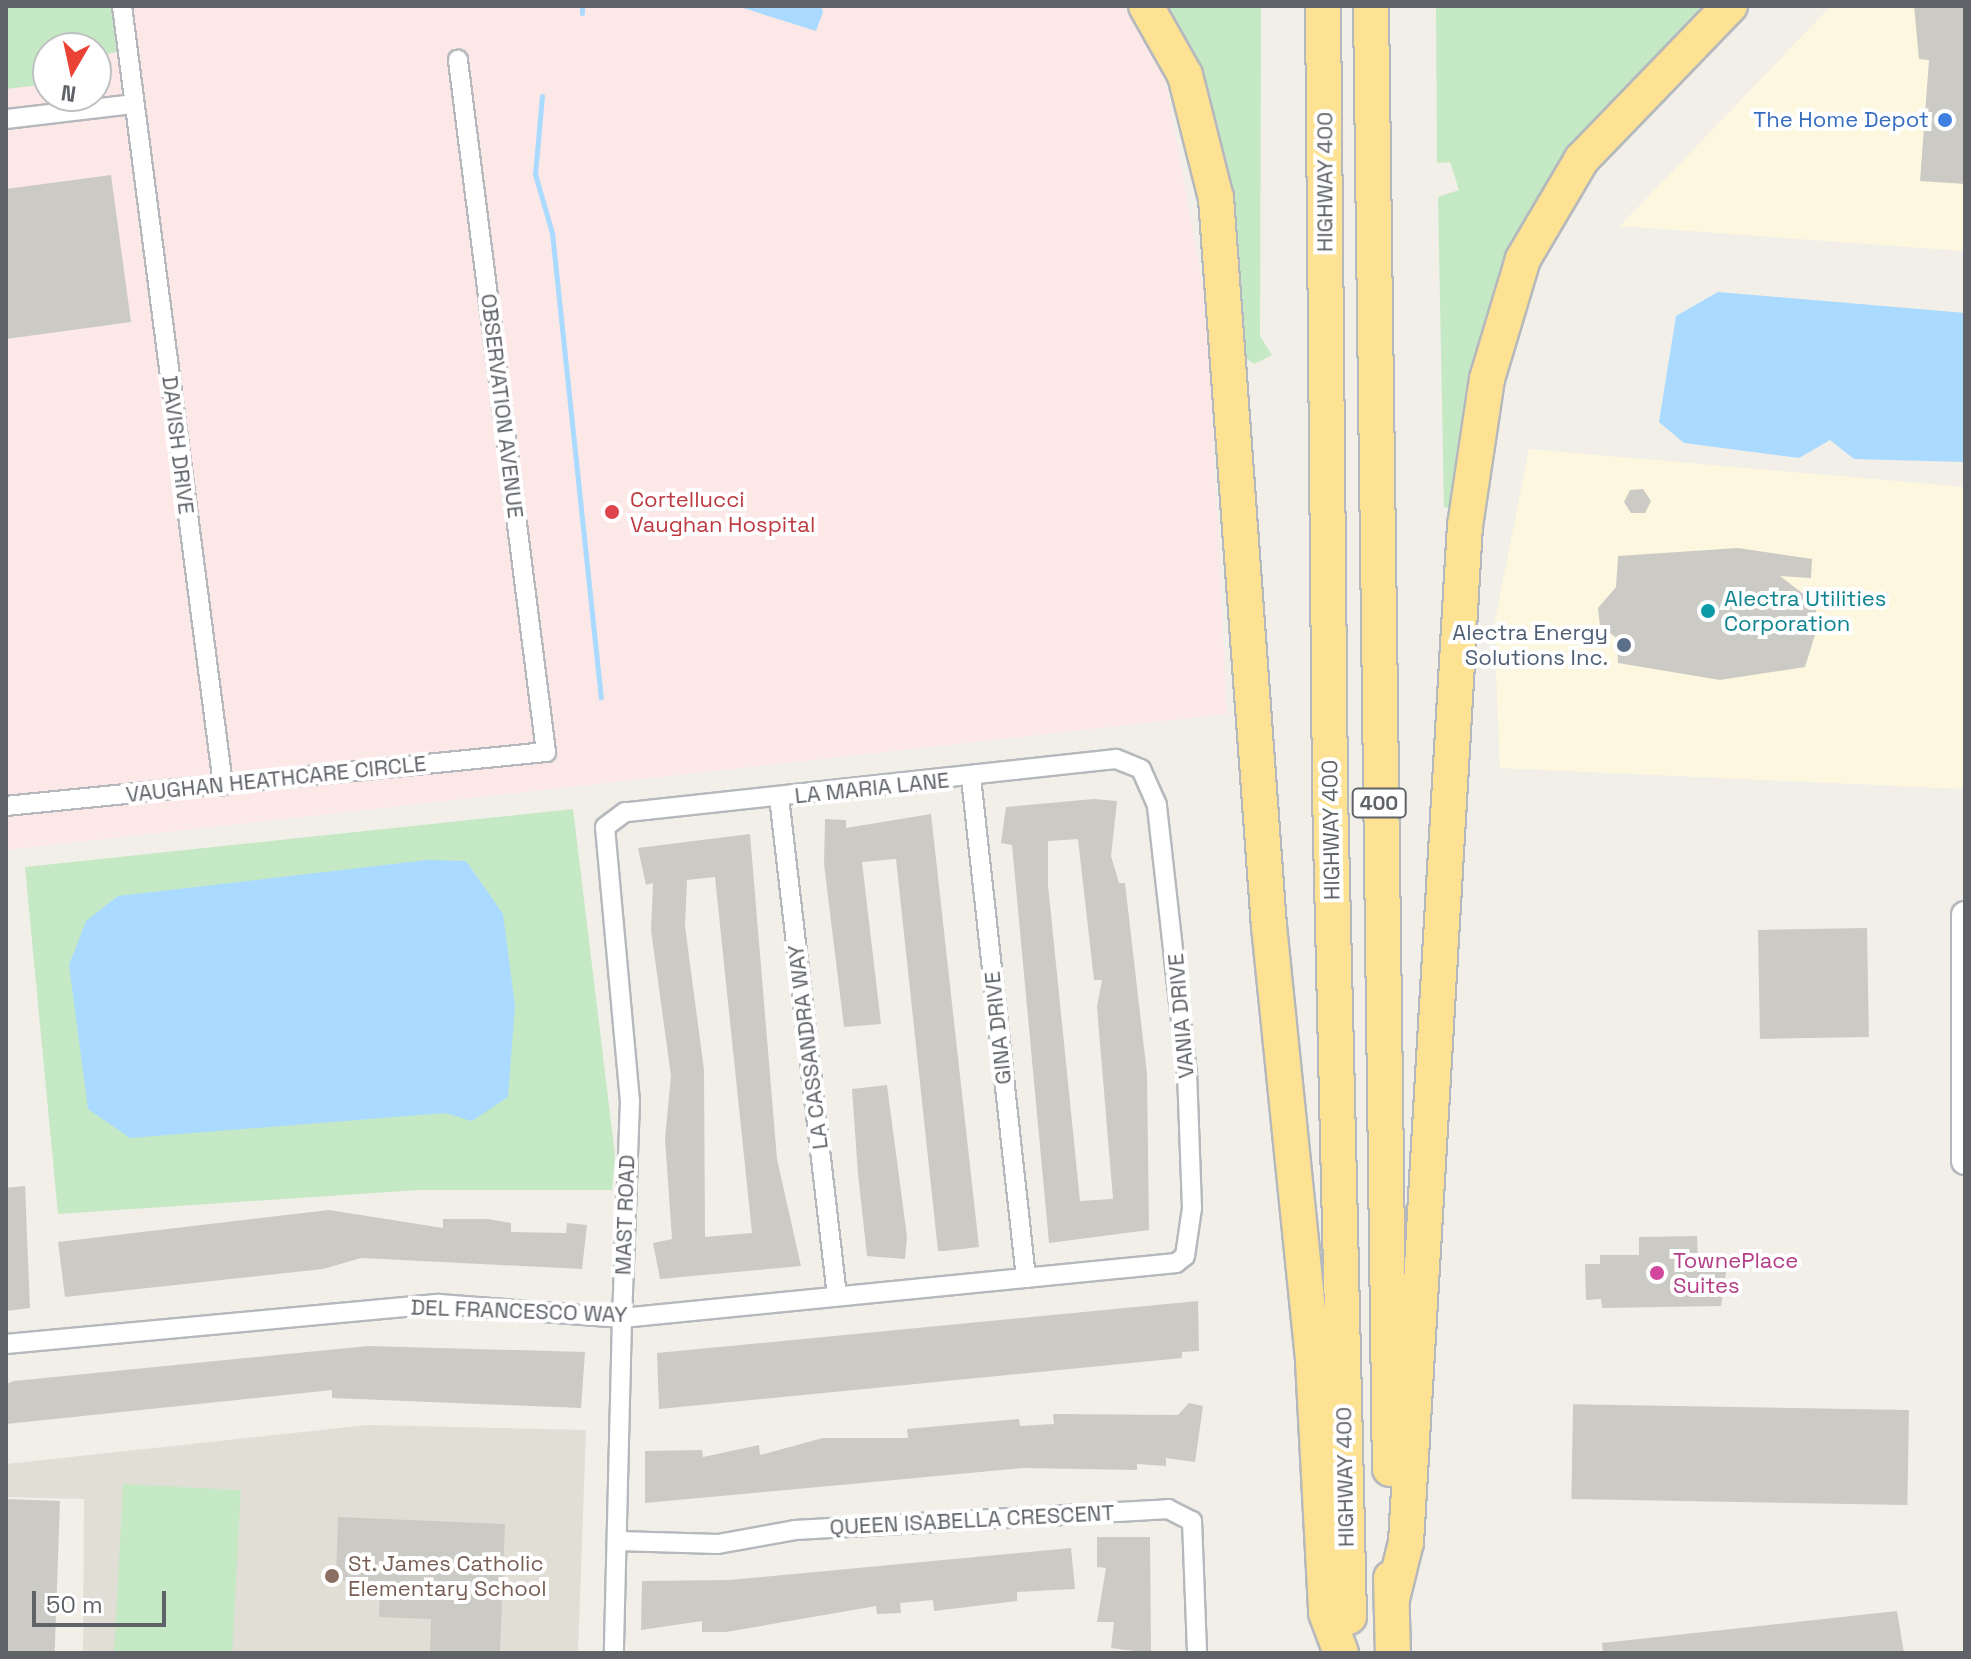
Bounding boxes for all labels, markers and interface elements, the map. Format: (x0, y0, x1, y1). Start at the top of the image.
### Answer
north arrow (32, 32, 112, 112)
text: N (59, 79, 78, 109)
place label: The Home Depot (1753, 107, 1929, 133)
marker: The Home Depot (1936, 111, 1954, 129)
street label: HIGHWAY 400 (1312, 112, 1338, 252)
street label: OBSERVATION AVENUE (475, 292, 529, 520)
street label: DAVISH DRIVE (156, 374, 200, 516)
place label: Cortellucci Vaughan Hospital (630, 486, 815, 538)
marker: Cortellucci Vaughan Hospital (601, 501, 623, 523)
place label: Alectra Utilities Corporation (1724, 585, 1886, 636)
marker: Alectra Utilities Corporation (1699, 602, 1717, 620)
place label: Alectra Energy Solutions Inc. (1452, 619, 1608, 670)
marker: Alectra Energy Solutions Inc. (1615, 636, 1633, 654)
street label: VAUGHAN HEATHCARE CIRCLE (125, 750, 427, 808)
street label: HIGHWAY 400 (1317, 759, 1345, 901)
street label: LA MARIA LANE (793, 767, 951, 809)
road number: 400 (1351, 787, 1407, 819)
street label: LA CASSANDRA WAY (782, 943, 834, 1151)
street label: VANIA DRIVE (1162, 952, 1200, 1080)
street label: GINA DRIVE (979, 970, 1017, 1086)
street label: MAST ROAD (610, 1154, 640, 1276)
place label: TownePlace Suites (1673, 1247, 1798, 1298)
marker: TownePlace Suites (1648, 1264, 1666, 1282)
street label: DEL FRANCESCO WAY (410, 1294, 628, 1328)
street label: HIGHWAY 400 (1331, 1406, 1359, 1548)
street label: QUEEN ISABELLA CRESCENT (829, 1499, 1115, 1541)
place label: St. James Catholic Elementary School (348, 1550, 547, 1602)
marker: St. James Catholic Elementary School (323, 1567, 341, 1585)
scale bar (36, 1575, 170, 1625)
text: 50 m (46, 1589, 103, 1620)

